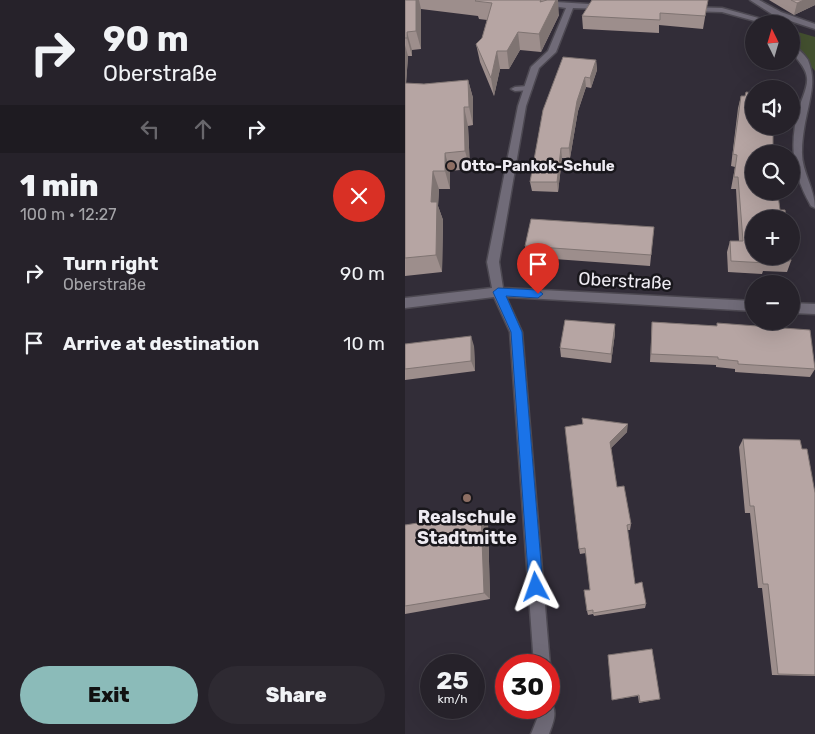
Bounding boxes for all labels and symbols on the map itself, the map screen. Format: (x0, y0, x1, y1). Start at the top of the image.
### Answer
north arrow (745, 15, 800, 70)
place label: Otto-Pankok-Schule (461, 157, 615, 175)
marker: Otto-Pankok-Schule (445, 160, 457, 172)
pin (517, 243, 559, 294)
street label: Oberstraße (578, 268, 672, 294)
marker: Realschule Stadtmitte (461, 492, 473, 504)
place label: Realschule Stadtmitte (417, 506, 517, 549)
position arrow (509, 560, 561, 612)
speed limit sign: 30 (495, 654, 560, 719)

